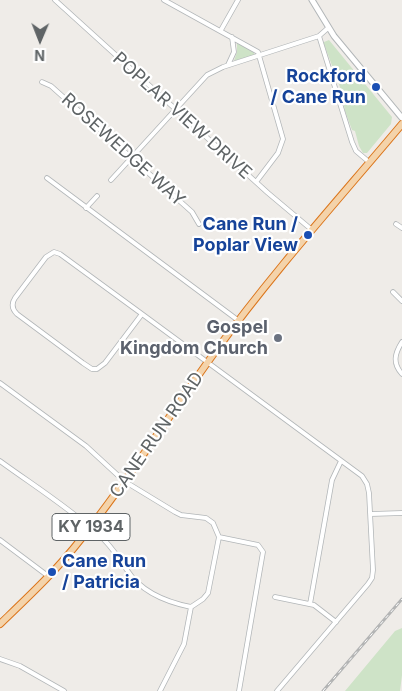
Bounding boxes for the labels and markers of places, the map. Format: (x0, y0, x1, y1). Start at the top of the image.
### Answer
place label: Rockford / Cane Run (271, 66, 366, 108)
marker: Rockford / Cane Run (370, 81, 382, 93)
place label: Cane Run / Poplar View (193, 214, 298, 256)
marker: Cane Run / Poplar View (302, 229, 314, 241)
place label: Gospel Kingdom Church (120, 317, 268, 359)
marker: Gospel Kingdom Church (272, 332, 284, 344)
place label: Cane Run / Patricia (62, 551, 146, 594)
marker: Cane Run / Patricia (46, 566, 58, 578)

